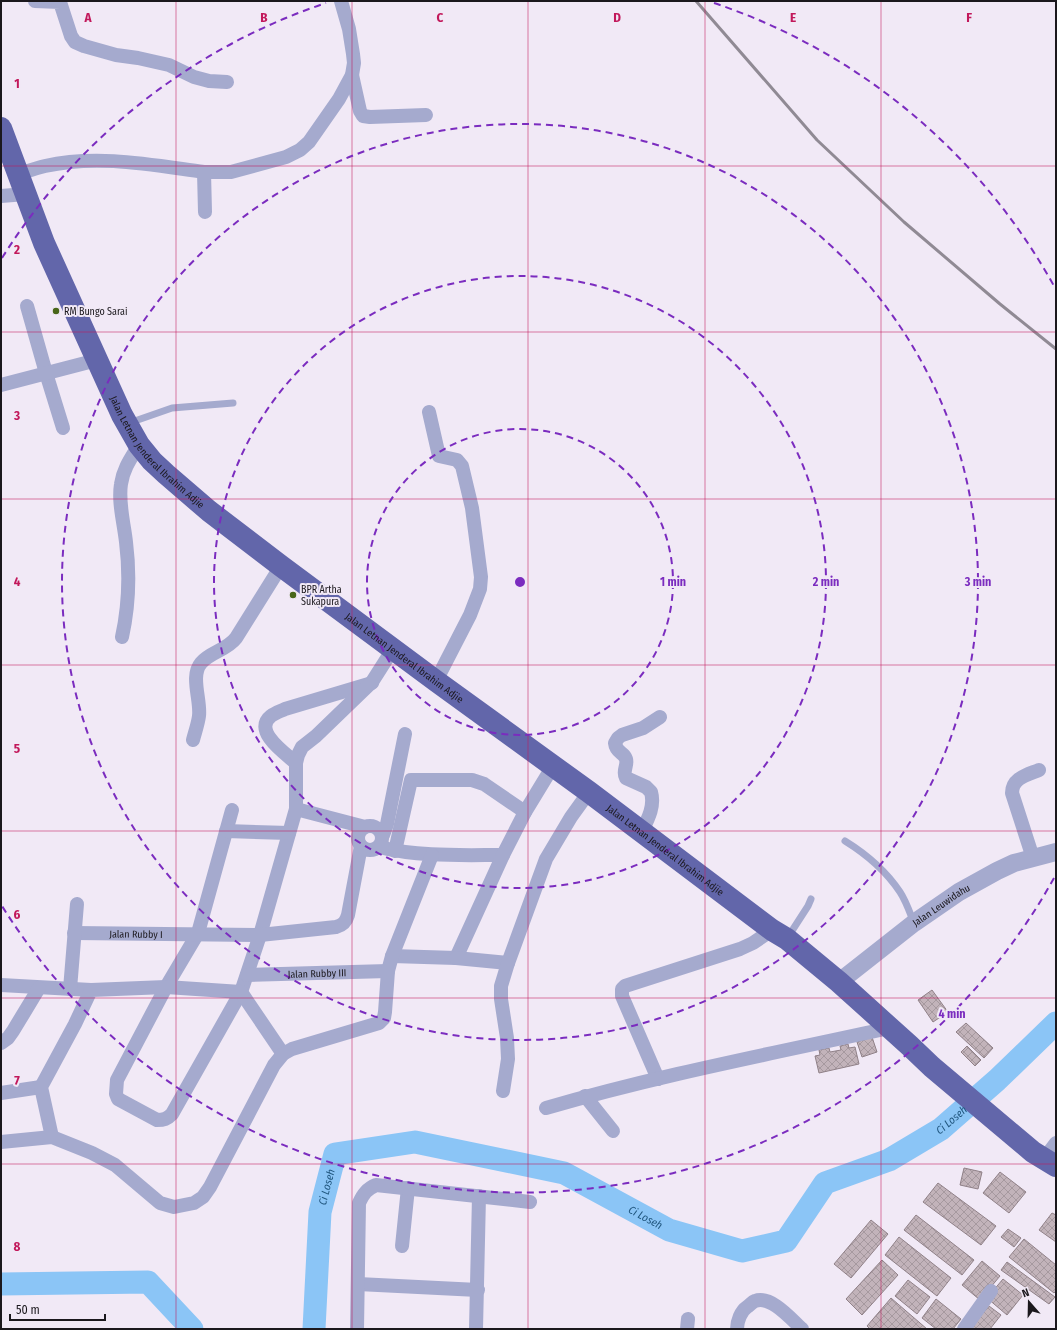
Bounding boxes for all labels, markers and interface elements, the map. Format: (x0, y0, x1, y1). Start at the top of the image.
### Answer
text: A (83, 10, 92, 25)
text: B (260, 10, 268, 25)
text: C (437, 10, 444, 25)
text: D (613, 10, 621, 25)
text: E (790, 10, 796, 25)
text: F (966, 10, 972, 25)
text: 1 (14, 76, 20, 91)
text: 2 (13, 242, 20, 257)
marker: RM Bungo Sarai (51, 306, 61, 316)
place label: RM Bungo Sarai (64, 306, 128, 318)
street label: Jalan Letnan Jenderal Ibrahim Adjie (107, 394, 207, 511)
text: 3 (13, 408, 20, 423)
text: 4 (14, 574, 21, 589)
centre of rings (513, 575, 527, 589)
text: 1 min (660, 575, 686, 589)
text: 2 min (812, 575, 839, 589)
text: 3 min (964, 575, 991, 589)
place label: BPR Artha Sukapura (301, 584, 342, 608)
marker: BPR Artha Sukapura (288, 590, 298, 600)
street label: Jalan Letnan Jenderal Ibrahim Adjie (343, 611, 465, 706)
text: 5 (14, 741, 20, 756)
street label: Jalan Letnan Jenderal Ibrahim Adjie (604, 802, 726, 899)
street label: Jalan Leuwidahu (910, 882, 972, 929)
text: 6 (14, 907, 21, 922)
street label: Jalan Rubby I (109, 928, 163, 941)
street label: Jalan Rubby III (287, 967, 347, 981)
text: 4 min (938, 1007, 966, 1021)
text: 7 (14, 1073, 20, 1088)
water label: Ci Loseh (934, 1103, 970, 1137)
water label: Ci Loseh (316, 1167, 338, 1207)
water label: Ci Loseh (626, 1203, 665, 1232)
text: 8 (14, 1239, 21, 1254)
north arrow (1009, 1282, 1049, 1322)
text: N (1020, 1286, 1031, 1300)
scale bar (10, 1296, 105, 1322)
text: 50 m (16, 1303, 40, 1317)

